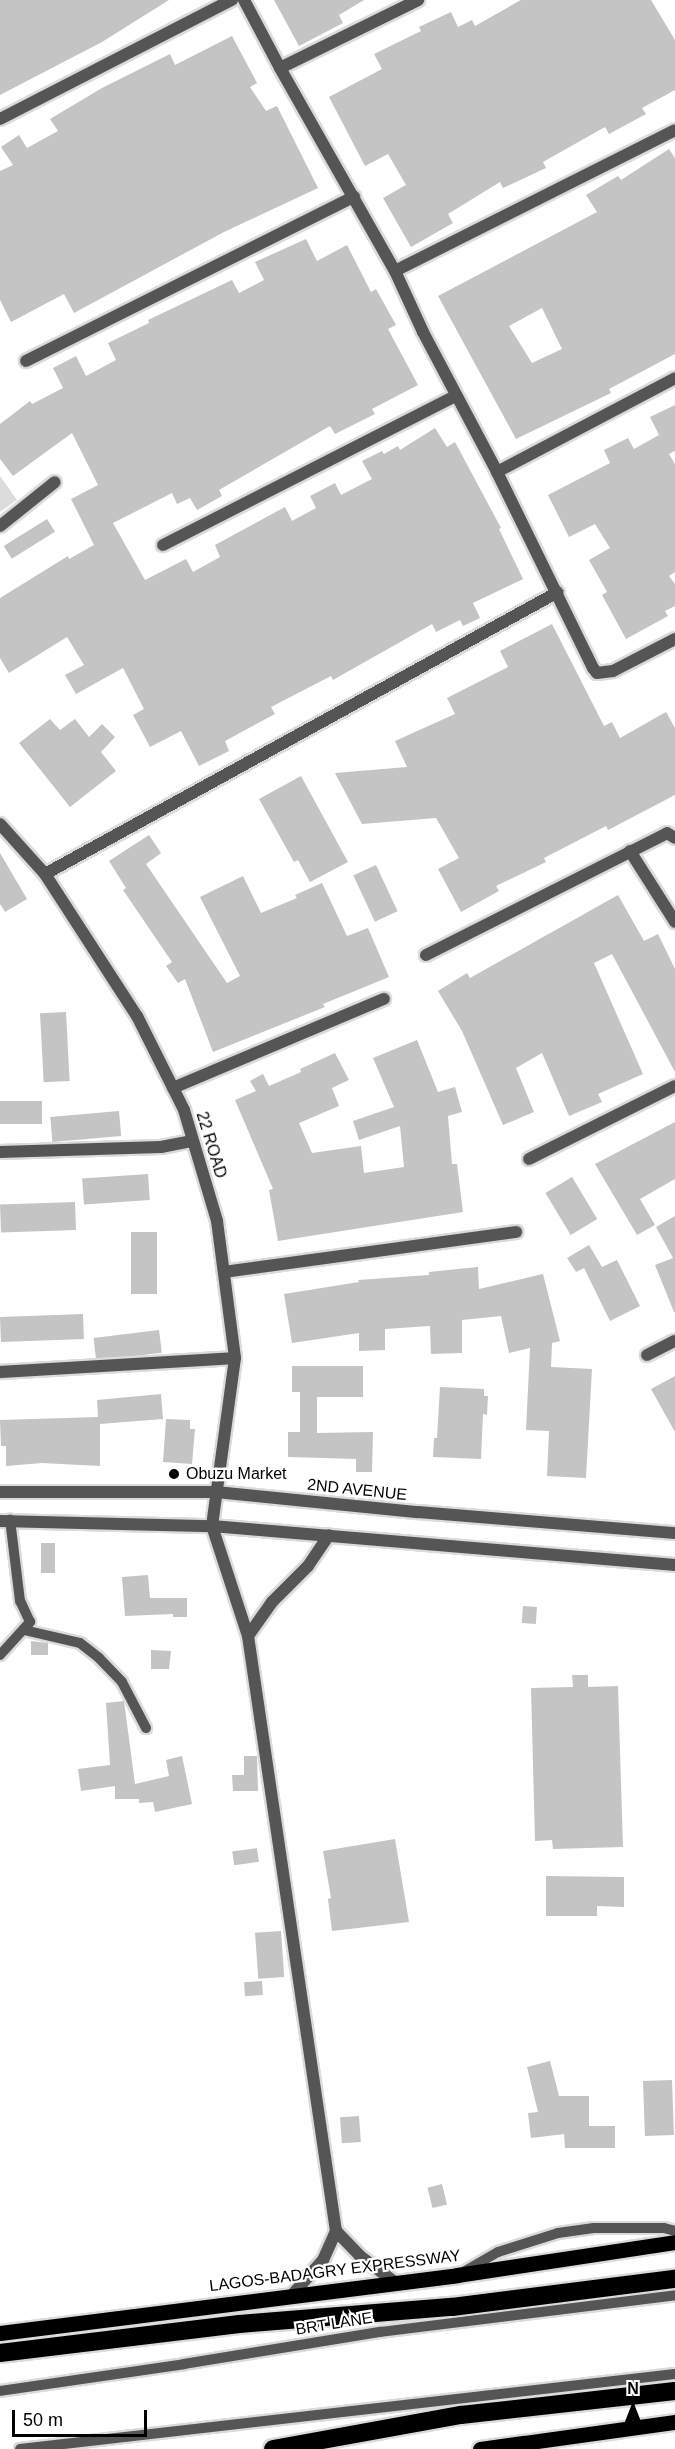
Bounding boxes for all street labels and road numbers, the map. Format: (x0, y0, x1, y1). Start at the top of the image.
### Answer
street label: 22 ROAD (192, 1109, 230, 1181)
street label: 2ND AVENUE (306, 1475, 408, 1505)
street label: LAGOS-BADAGRY EXPRESSWAY (208, 2246, 462, 2296)
street label: BRT LANE (294, 2308, 374, 2340)

